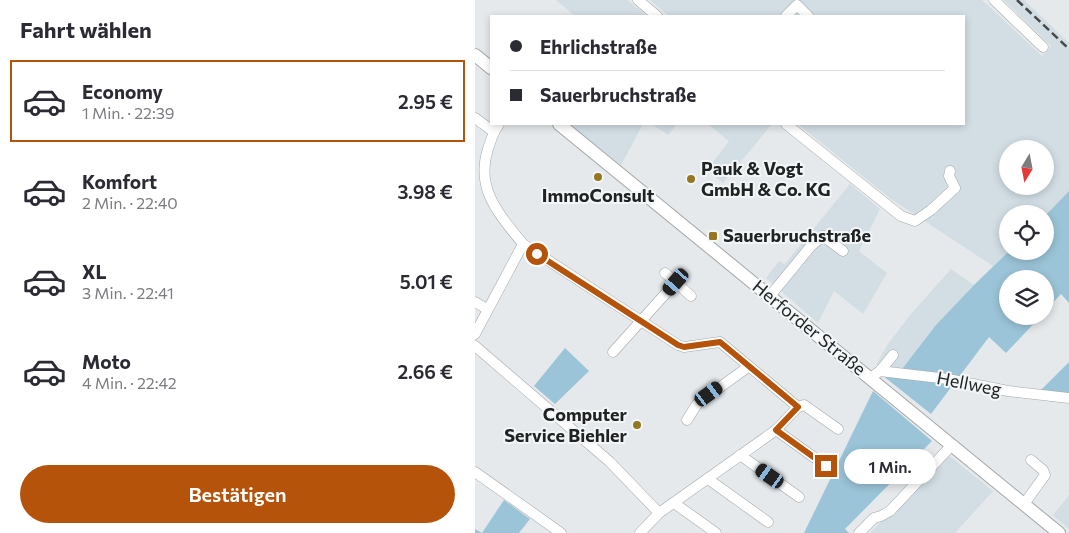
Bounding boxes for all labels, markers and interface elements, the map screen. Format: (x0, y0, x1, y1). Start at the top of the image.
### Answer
text: Fahrt wählen (20, 16, 152, 43)
text: Ehrlichstraße (540, 35, 657, 58)
icon: car (22, 79, 67, 124)
text: Economy (82, 80, 163, 103)
text: Sauerbruchstraße (540, 83, 696, 106)
text: 2.95 € (398, 90, 453, 113)
text: 1 Min. · 22:39 (82, 103, 175, 122)
north arrow (999, 140, 1054, 195)
map controls (999, 140, 1054, 325)
place label: Pauk & Vogt GmbH & Co. KG (701, 157, 831, 200)
icon: car (22, 169, 67, 214)
text: Komfort (82, 170, 157, 193)
marker: ImmoConsult (592, 171, 604, 183)
marker: Pauk & Vogt GmbH & Co. KG (685, 173, 697, 185)
text: 3.98 € (397, 180, 453, 203)
place label: ImmoConsult (542, 184, 655, 206)
text: 2 Min. · 22:40 (82, 193, 178, 212)
button: locate (999, 205, 1054, 260)
place label: Sauerbruchstraße (723, 224, 871, 246)
marker: Sauerbruchstraße (707, 230, 719, 242)
route start (526, 243, 548, 265)
icon: car (22, 259, 67, 304)
text: XL (82, 260, 107, 283)
car (660, 266, 691, 298)
text: 5.01 € (400, 270, 453, 293)
button: layers (999, 270, 1054, 325)
street label: Herforder Straße (748, 275, 871, 380)
text: 3 Min. · 22:41 (82, 283, 174, 302)
icon: car (22, 349, 67, 394)
text: Moto (82, 350, 131, 373)
text: 2.66 € (397, 360, 453, 383)
street label: Hellweg (935, 366, 1004, 400)
text: 4 Min. · 22:42 (82, 373, 177, 392)
car (692, 379, 725, 409)
place label: Computer Service Biehler (504, 403, 628, 446)
marker: Computer Service Biehler (631, 419, 643, 431)
callout: 1 Min. (843, 448, 936, 484)
route end (815, 455, 837, 477)
text: 1 Min. (868, 457, 912, 476)
car (753, 461, 786, 491)
button: Bestätigen (20, 465, 455, 523)

